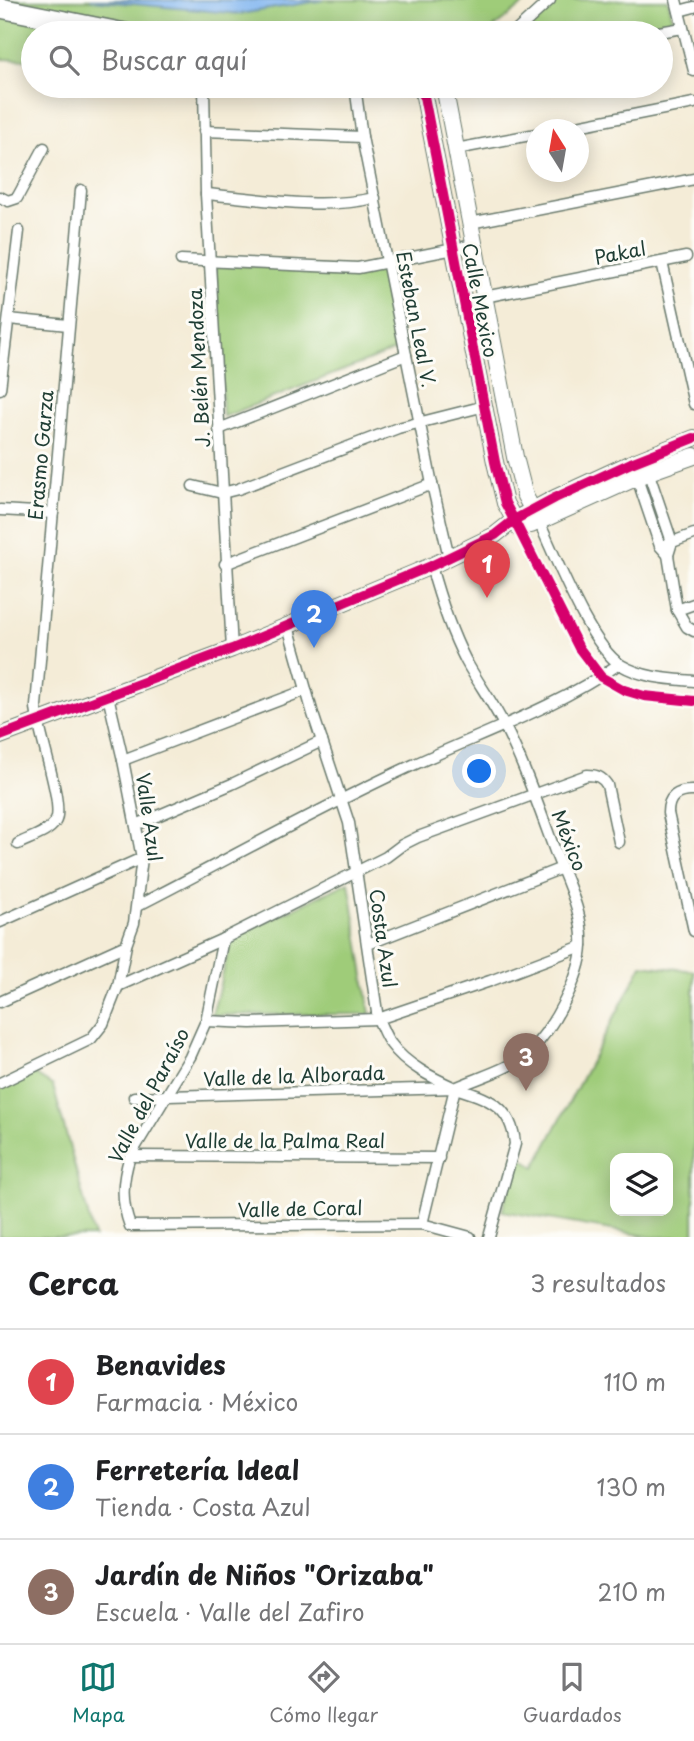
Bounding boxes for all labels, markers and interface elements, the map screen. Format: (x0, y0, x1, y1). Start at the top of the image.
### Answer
search box (21, 21, 673, 98)
text: Buscar aquí (101, 40, 247, 79)
icon: search (45, 41, 83, 79)
north arrow (526, 119, 589, 182)
street label: Pakal (592, 233, 648, 271)
street label: Calle Mexico (456, 240, 506, 360)
street label: Esteban Leal V. (390, 248, 444, 390)
street label: J. Belén Mendoza (180, 288, 216, 448)
street label: Erasmo Garza (20, 389, 60, 521)
pin: 1 (464, 540, 510, 598)
pin: 2 (291, 590, 337, 648)
your location (462, 754, 496, 788)
street label: Valle Azul (130, 771, 170, 863)
street label: México (546, 805, 594, 875)
street label: Costa Azul (363, 887, 405, 989)
street label: Valle del Paraíso (101, 1022, 195, 1168)
pin: 3 (503, 1033, 549, 1091)
street label: Valle de la Alborada (203, 1058, 385, 1092)
street label: Valle de la Palma Real (185, 1126, 385, 1154)
map controls (610, 1153, 673, 1216)
button: layers (610, 1153, 673, 1216)
street label: Valle de Coral (237, 1193, 363, 1223)
text: Cerca (28, 1260, 119, 1305)
text: 3 resultados (530, 1265, 666, 1300)
text: Benavides (95, 1345, 226, 1384)
text: 1 (46, 1364, 57, 1399)
text: 110 m (604, 1364, 666, 1399)
text: Farmacia · México (95, 1384, 298, 1419)
text: Ferretería Ideal (95, 1450, 299, 1489)
text: 2 (43, 1469, 59, 1504)
text: 130 m (596, 1469, 666, 1504)
text: Tienda · Costa Azul (95, 1489, 311, 1524)
text: Jardín de Niños "Orizaba" (95, 1555, 434, 1594)
text: 3 (43, 1574, 59, 1609)
text: 210 m (598, 1574, 666, 1609)
text: Escuela · Valle del Zafiro (95, 1594, 364, 1629)
tab: Mapa (72, 1658, 125, 1728)
tab: Cómo llegar (269, 1658, 378, 1728)
tab: Guardados (523, 1658, 622, 1728)

